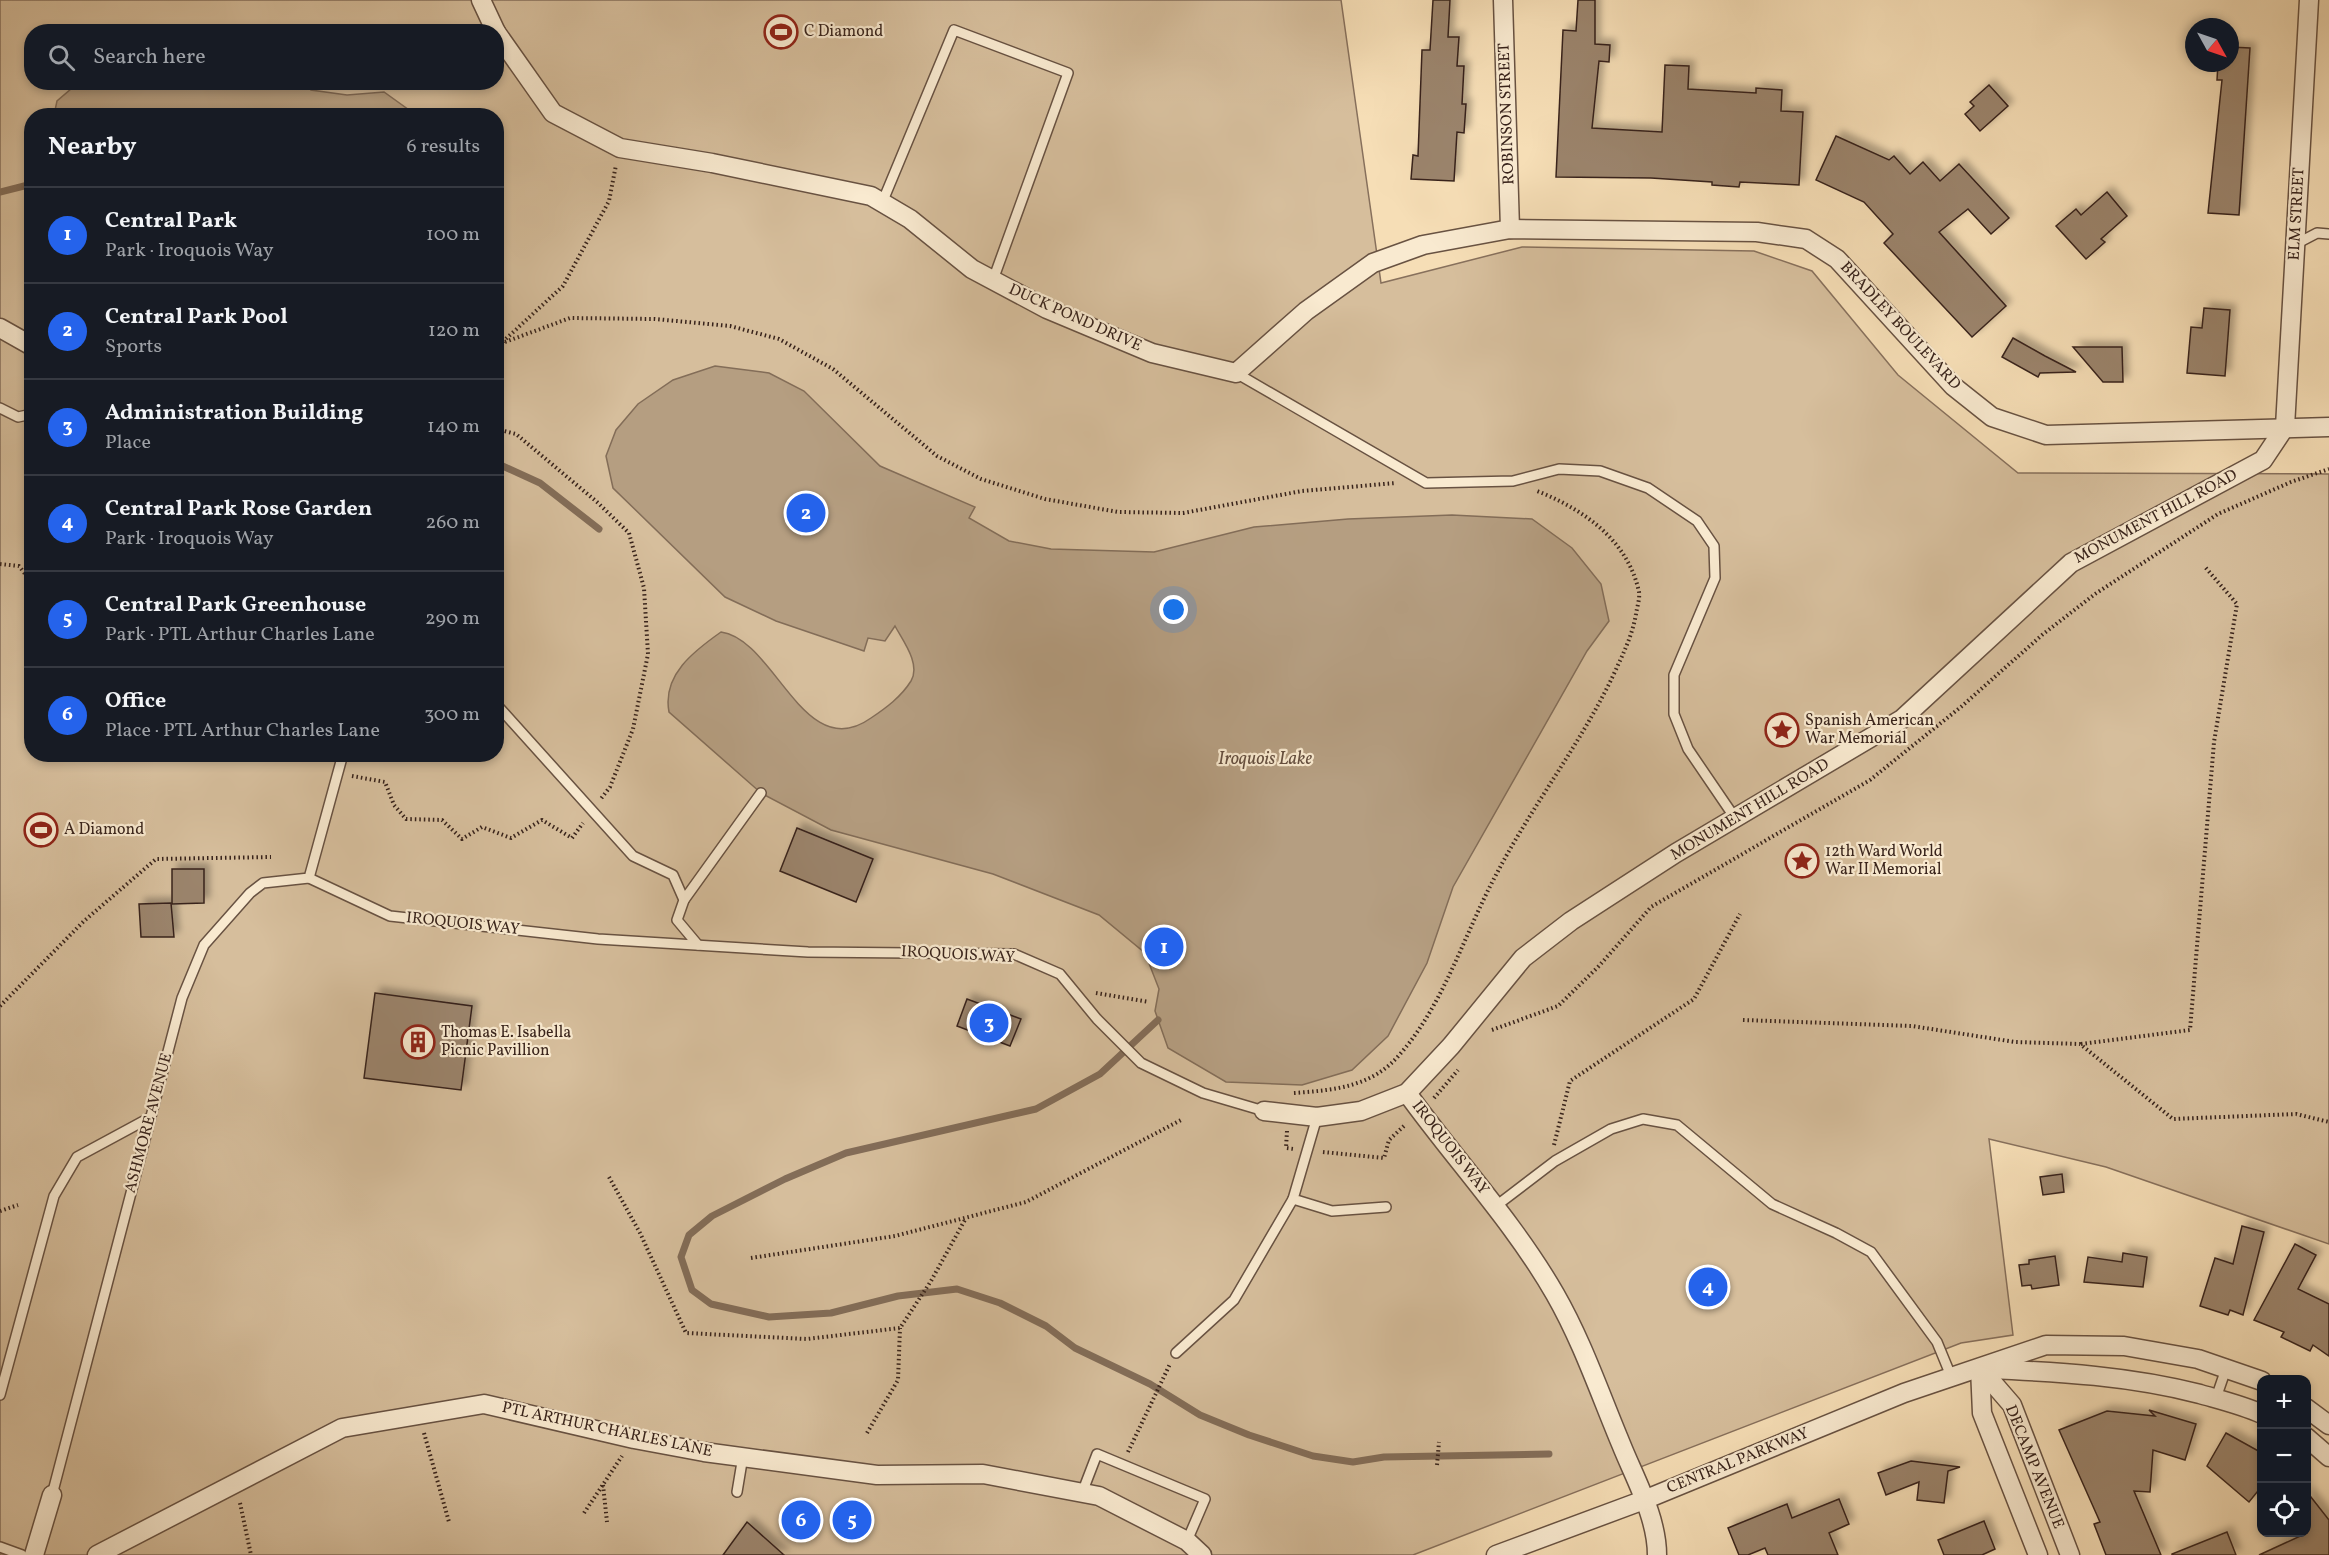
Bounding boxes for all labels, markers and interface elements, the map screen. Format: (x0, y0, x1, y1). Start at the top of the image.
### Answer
sports icon: C Diamond (763, 14, 799, 50)
north arrow (2185, 18, 2239, 72)
place label: C Diamond (804, 21, 883, 43)
search box (24, 24, 504, 90)
icon: search (45, 41, 78, 74)
text: Search here (93, 42, 206, 73)
street label: ROBINSON STREET (1494, 43, 1520, 185)
text: Nearby (48, 129, 137, 165)
text: 6 results (407, 133, 480, 161)
street label: ELM STREET (2284, 167, 2310, 261)
text: Central Park (105, 206, 237, 237)
text: 1 (63, 221, 72, 249)
text: 100 m (426, 221, 480, 249)
text: Park · Iroquois Way (105, 237, 274, 265)
street label: BRADLEY BOULEVARD (1835, 257, 1966, 395)
street label: DUCK POND DRIVE (1005, 279, 1145, 357)
text: Central Park Pool (105, 302, 288, 333)
text: 2 (62, 317, 73, 345)
text: 120 m (428, 317, 480, 345)
text: Sports (105, 333, 162, 361)
text: Administration Building (105, 398, 363, 429)
text: 3 (62, 413, 73, 441)
text: 140 m (427, 413, 480, 441)
text: Place (105, 429, 151, 457)
street label: MONUMENT HILL ROAD (2071, 464, 2242, 569)
pin: 2 (786, 490, 826, 536)
text: Central Park Rose Garden (105, 494, 372, 525)
text: 4 (61, 509, 74, 537)
text: 260 m (425, 509, 480, 537)
text: Park · Iroquois Way (105, 525, 274, 553)
text: Central Park Greenhouse (105, 590, 366, 621)
your location (1159, 595, 1188, 624)
text: 5 (63, 605, 72, 633)
text: 290 m (425, 605, 480, 633)
text: Park · PTL Arthur Charles Lane (105, 621, 375, 649)
text: Office (105, 686, 166, 717)
text: 6 (62, 701, 73, 729)
text: 300 m (424, 701, 480, 729)
place label: Spanish American War Memorial (1805, 710, 1934, 750)
place icon: Spanish American War Memorial (1764, 712, 1800, 748)
text: Place · PTL Arthur Charles Lane (105, 717, 380, 745)
water label: Iroquois Lake (1218, 747, 1312, 772)
street label: MONUMENT HILL ROAD (1666, 754, 1834, 866)
sports icon: A Diamond (23, 812, 59, 848)
place label: A Diamond (64, 819, 144, 841)
place label: 12th Ward World War II Memorial (1825, 841, 1943, 881)
place icon: 12th Ward World War II Memorial (1784, 843, 1820, 879)
street label: IROQUOIS WAY (405, 907, 521, 941)
pin: 1 (1144, 924, 1184, 970)
street label: IROQUOIS WAY (900, 941, 1016, 969)
pin: 3 (970, 1000, 1008, 1046)
place label: Thomas E. Isabella Picnic Pavillion (441, 1022, 571, 1062)
building icon: Thomas E. Isabella Picnic Pavillion (400, 1024, 436, 1060)
street label: ASHMORE AVENUE (120, 1050, 178, 1196)
street label: IROQUOIS WAY (1406, 1096, 1494, 1200)
pin: 4 (1688, 1264, 1728, 1310)
map controls (2257, 1375, 2311, 1537)
button: + (2257, 1375, 2311, 1429)
street label: PTL ARTHUR CHARLES LANE (500, 1397, 714, 1463)
street label: DECAMP AVENUE (1999, 1402, 2069, 1532)
street label: CENTRAL PARKWAY (1664, 1422, 1812, 1500)
button: − (2257, 1429, 2311, 1483)
button: locate (2257, 1483, 2311, 1537)
pin: 6 (782, 1498, 820, 1543)
pin: 5 (832, 1498, 872, 1543)

